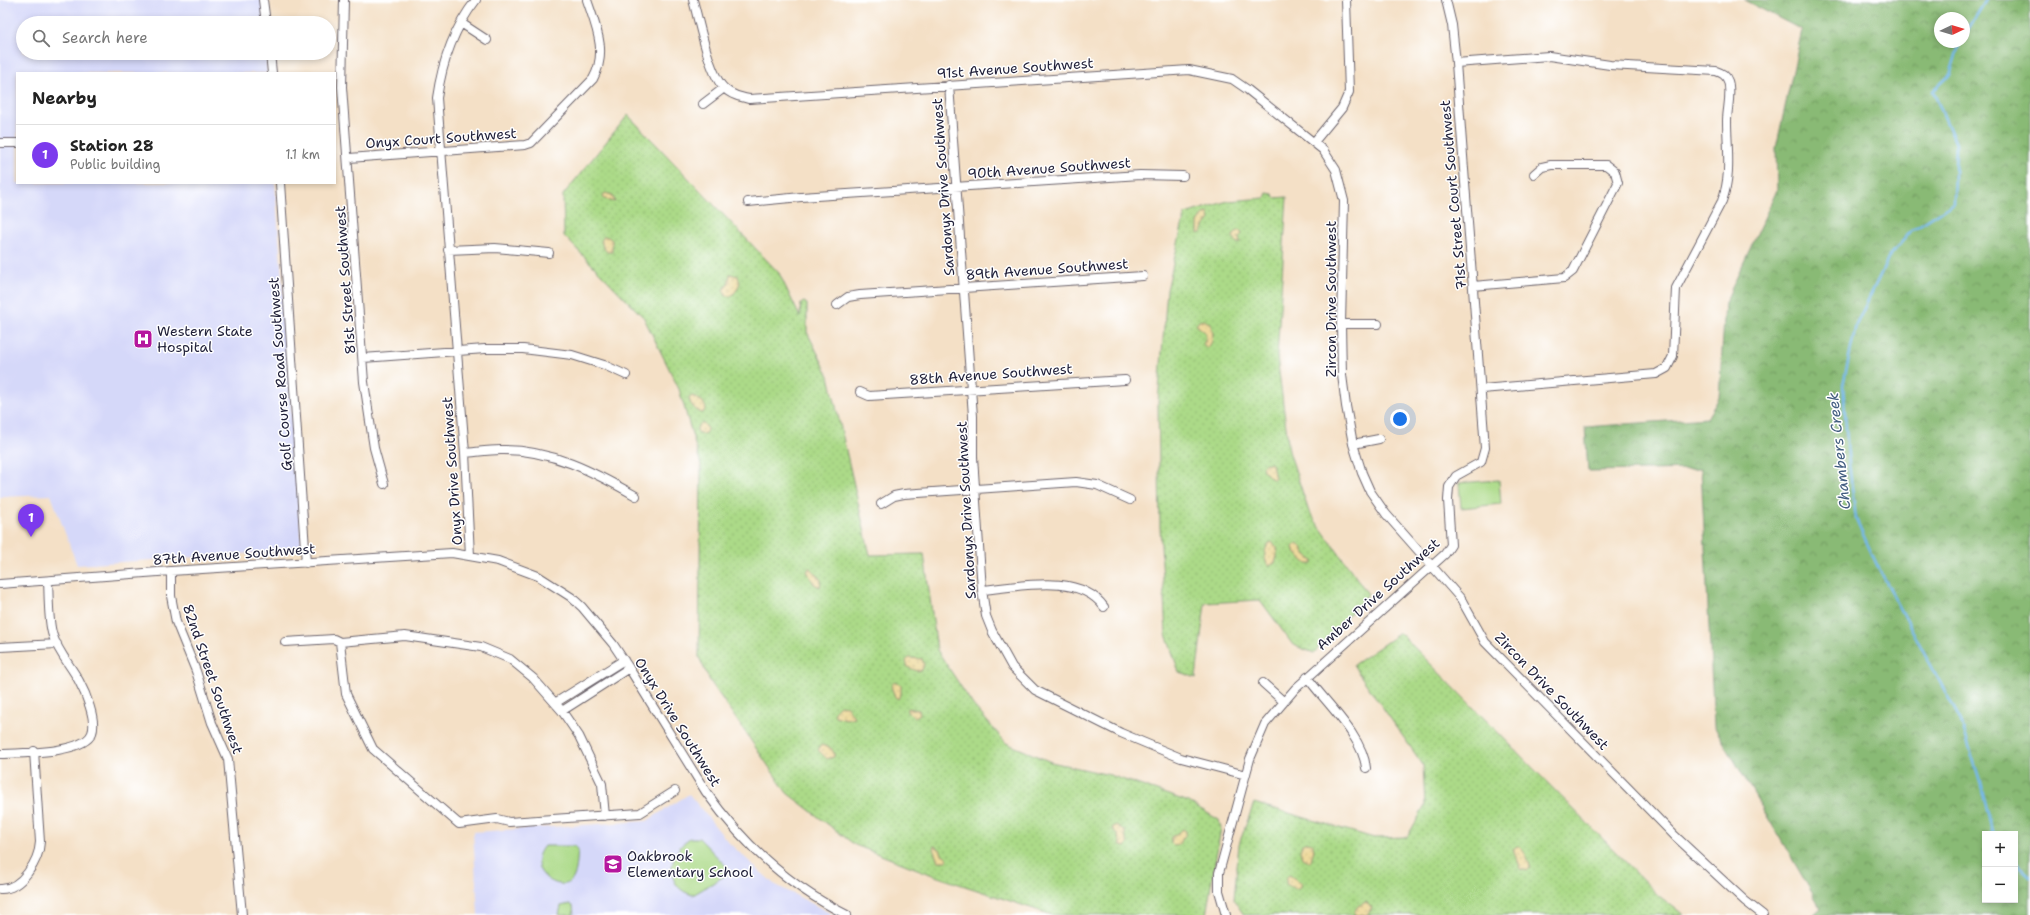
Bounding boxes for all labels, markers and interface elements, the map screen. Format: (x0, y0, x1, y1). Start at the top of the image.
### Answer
north arrow (1934, 12, 1970, 48)
search box (16, 16, 336, 60)
icon: search (30, 27, 52, 49)
text: Search here (62, 28, 148, 48)
street label: 91st Avenue Southwest (936, 54, 1094, 82)
text: Nearby (32, 87, 97, 109)
street label: Sardonyx Drive Southwest (928, 98, 958, 276)
street label: 71st Street Court Southwest (1436, 99, 1470, 291)
street label: Onyx Court Southwest (365, 124, 517, 152)
text: Station 28 (70, 136, 153, 156)
text: 1 (42, 146, 48, 163)
text: 1.1 km (285, 146, 320, 163)
street label: 90th Avenue Southwest (967, 153, 1131, 183)
text: Public building (70, 156, 161, 173)
street label: 81st Street Southwest (331, 205, 359, 355)
street label: Zircon Drive Southwest (1322, 221, 1340, 377)
street label: 89th Avenue Southwest (965, 254, 1129, 284)
street label: Golf Course Road Southwest (264, 277, 296, 471)
place label: Western State Hospital (157, 322, 253, 356)
hospital icon: Western State Hospital (132, 328, 154, 350)
street label: 88th Avenue Southwest (909, 359, 1073, 389)
water label: Chambers Creek (1823, 391, 1855, 511)
street label: Onyx Drive Southwest (438, 396, 466, 546)
your location (1390, 409, 1410, 429)
street label: Sardonyx Drive Southwest (952, 421, 980, 599)
pin: 1 (18, 504, 44, 537)
street label: Amber Drive Southwest (1313, 534, 1443, 654)
street label: 87th Avenue Southwest (152, 539, 316, 569)
street label: 82nd Street Southwest (179, 602, 247, 756)
street label: Zircon Drive Southwest (1491, 628, 1613, 754)
street label: Onyx Drive Southwest (631, 654, 725, 790)
map controls (1982, 831, 2018, 903)
button: + (1982, 831, 2018, 867)
place label: Oakbrook Elementary School (627, 847, 754, 881)
school or university icon: Oakbrook Elementary School (602, 853, 624, 875)
button: − (1982, 867, 2018, 903)

